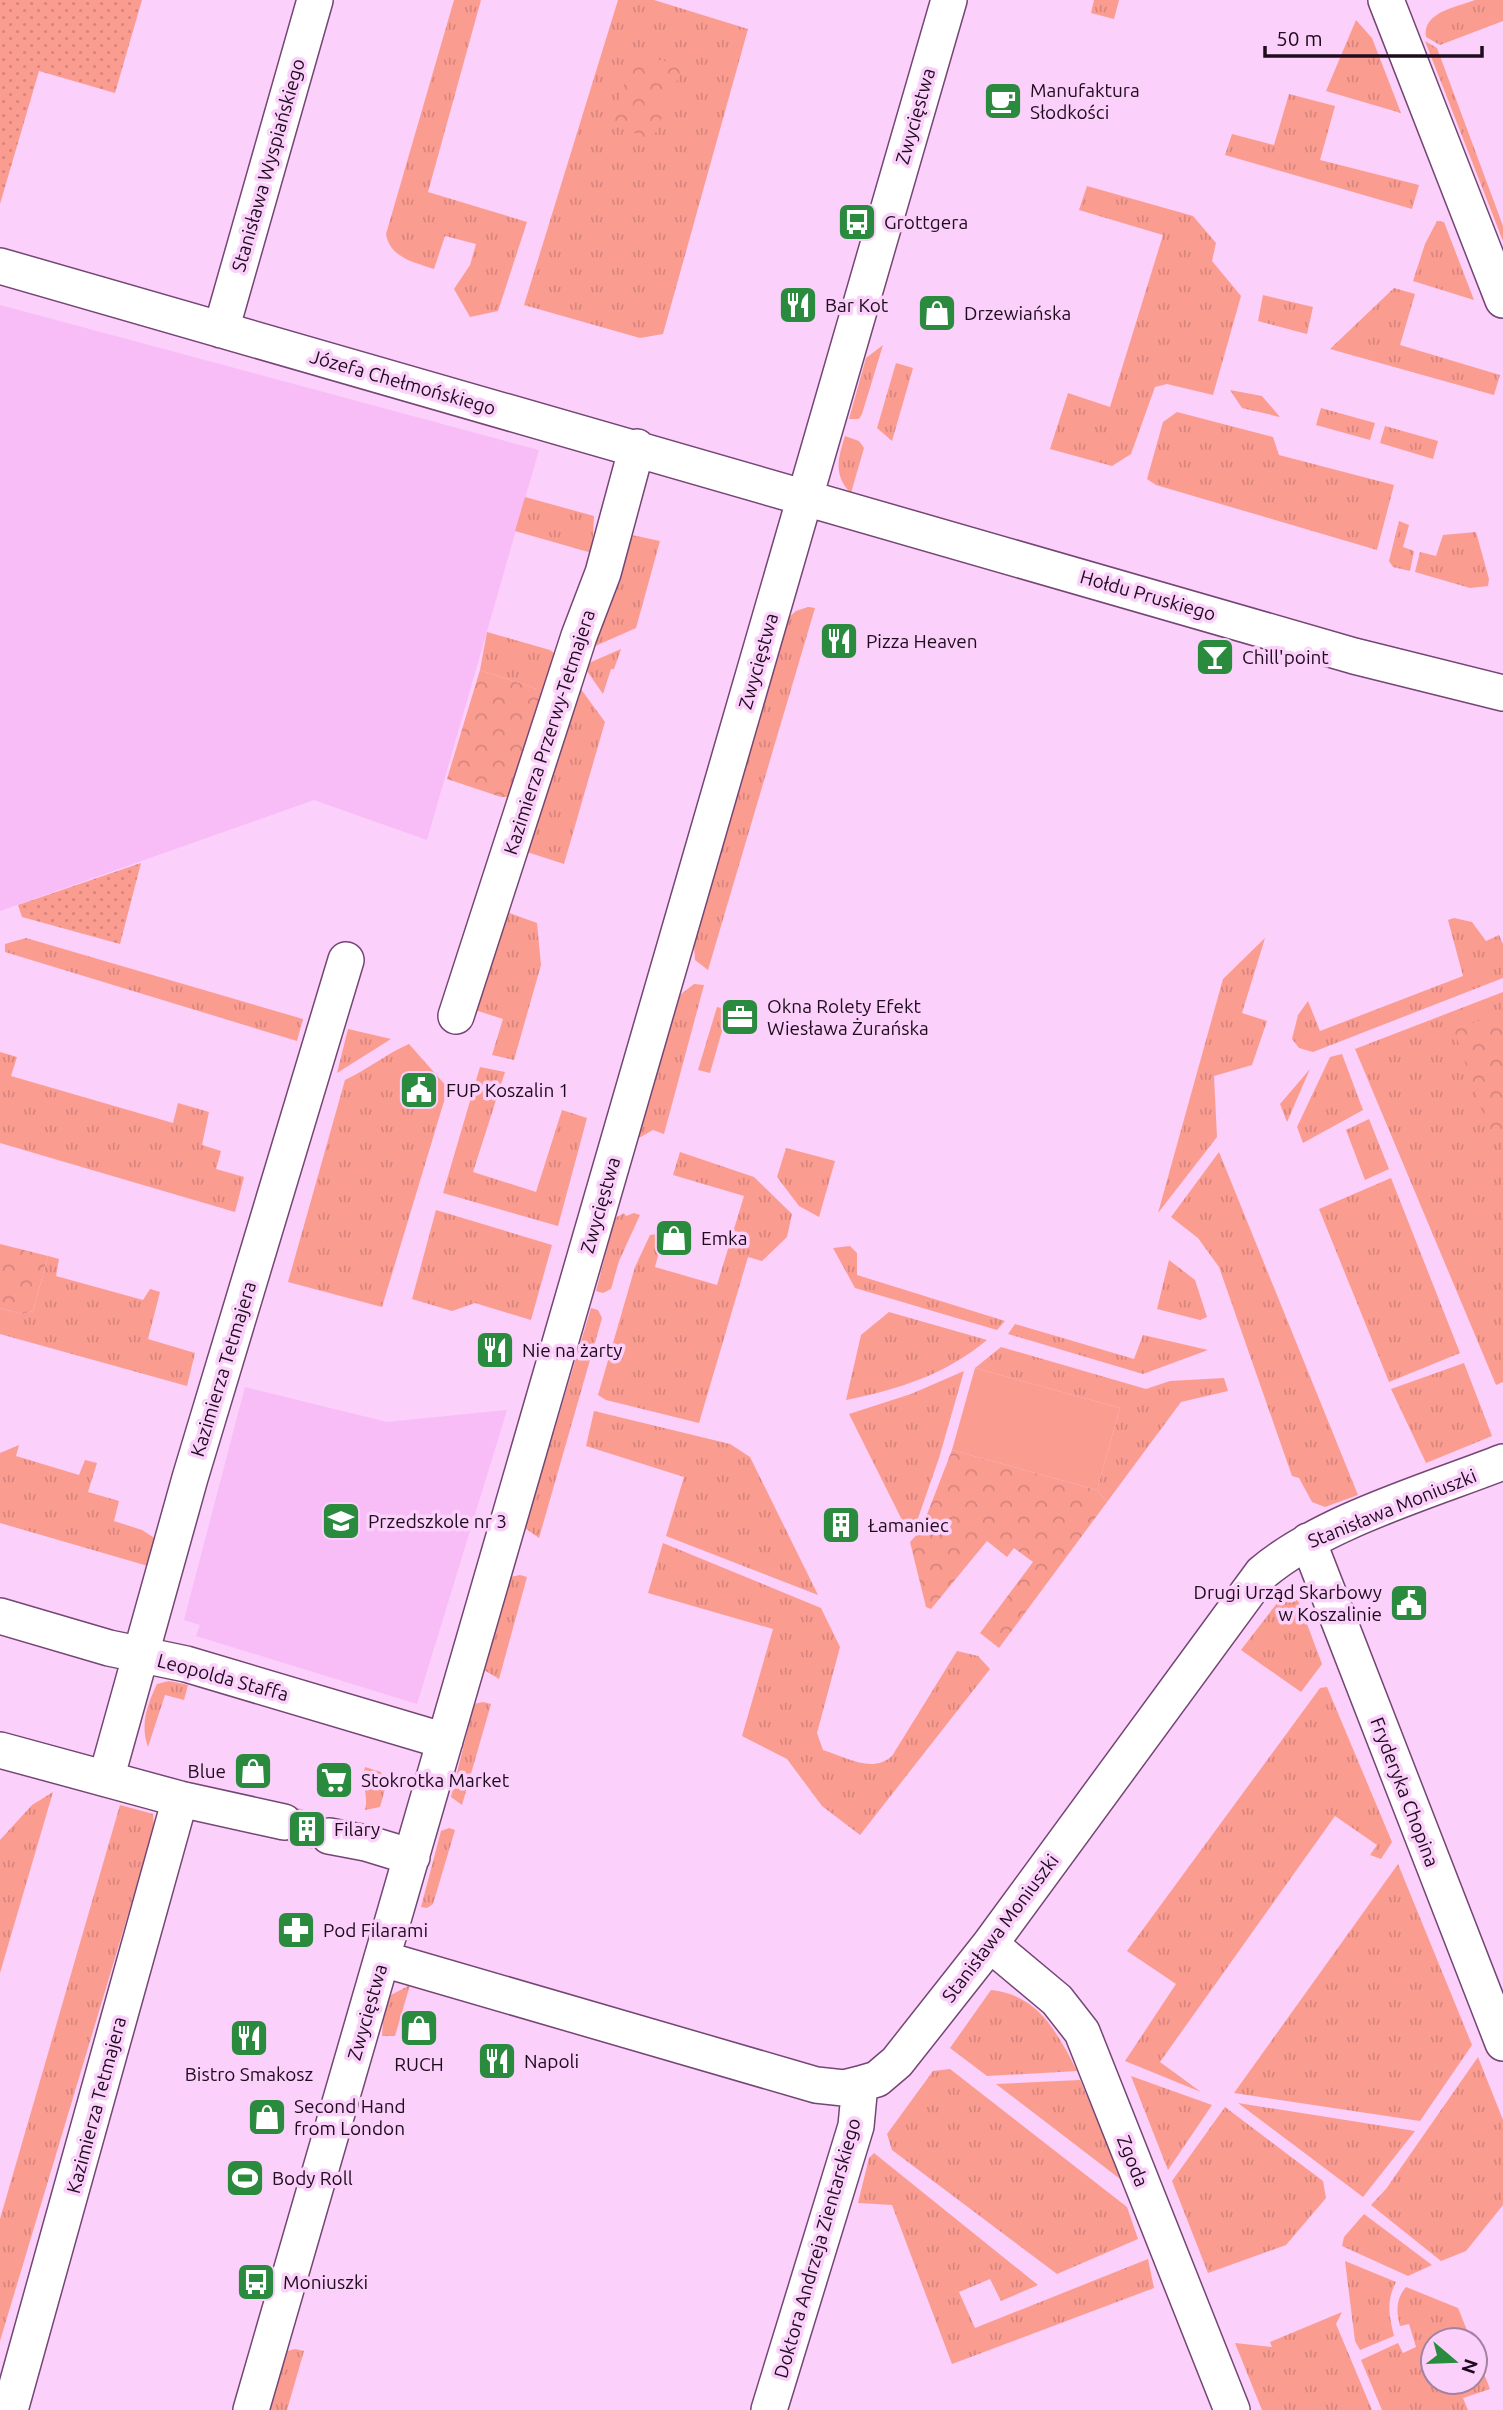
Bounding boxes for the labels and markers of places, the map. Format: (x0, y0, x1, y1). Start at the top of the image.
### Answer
place label: Manufaktura Słodkości (1030, 79, 1140, 123)
cafe icon: Manufaktura Słodkości (982, 80, 1024, 122)
bus stop icon: Grottgera (836, 201, 878, 243)
place label: Grottgera (884, 211, 968, 233)
restaurant icon: Bar Kot (777, 284, 819, 326)
shop icon: Drzewiańska (916, 292, 958, 334)
place label: Bar Kot (825, 294, 889, 316)
place label: Drzewiańska (964, 302, 1071, 324)
restaurant icon: Pizza Heaven (818, 620, 860, 662)
place label: Pizza Heaven (866, 630, 978, 652)
bar icon: Chill'point (1194, 636, 1236, 678)
place label: Chill'point (1242, 646, 1329, 668)
place label: Okna Rolety Efekt Wiesława Żurańska (767, 995, 929, 1039)
office icon: Okna Rolety Efekt Wiesława Żurańska (719, 996, 761, 1038)
public building icon: FUP Koszalin 1 (398, 1069, 440, 1111)
place label: FUP Koszalin 1 (446, 1079, 569, 1101)
shop icon: Emka (653, 1217, 695, 1259)
place label: Emka (701, 1227, 747, 1249)
restaurant icon: Nie na żarty (474, 1329, 516, 1371)
place label: Nie na żarty (522, 1339, 622, 1361)
school or university icon: Przedszkole nr 3 (320, 1500, 362, 1542)
building icon: Łamaniec (820, 1504, 862, 1546)
place label: Przedszkole nr 3 (368, 1510, 507, 1532)
place label: Łamaniec (868, 1514, 949, 1536)
place label: Drugi Urząd Skarbowy w Koszalinie (1194, 1581, 1382, 1625)
public building icon: Drugi Urząd Skarbowy w Koszalinie (1388, 1582, 1430, 1624)
shop icon: Blue (232, 1750, 274, 1792)
supermarket icon: Stokrotka Market (313, 1759, 355, 1801)
place label: Blue (188, 1760, 226, 1782)
place label: Stokrotka Market (361, 1769, 510, 1791)
building icon: Filary (286, 1808, 328, 1850)
place label: Filary (334, 1818, 380, 1840)
pharmacy icon: Pod Filarami (275, 1909, 317, 1951)
place label: Pod Filarami (323, 1919, 428, 1941)
shop icon: RUCH (398, 2007, 440, 2049)
restaurant icon: Bistro Smakosz (228, 2017, 270, 2059)
restaurant icon: Napoli (476, 2040, 518, 2082)
place label: Napoli (524, 2050, 579, 2072)
place label: RUCH (394, 2053, 444, 2075)
place label: Bistro Smakosz (185, 2063, 313, 2085)
place label: Second Hand from London (294, 2095, 406, 2139)
shop icon: Second Hand from London (246, 2096, 288, 2138)
sports icon: Body Roll (224, 2157, 266, 2199)
place label: Body Roll (272, 2167, 353, 2189)
bus stop icon: Moniuszki (235, 2261, 277, 2303)
place label: Moniuszki (283, 2271, 368, 2293)

